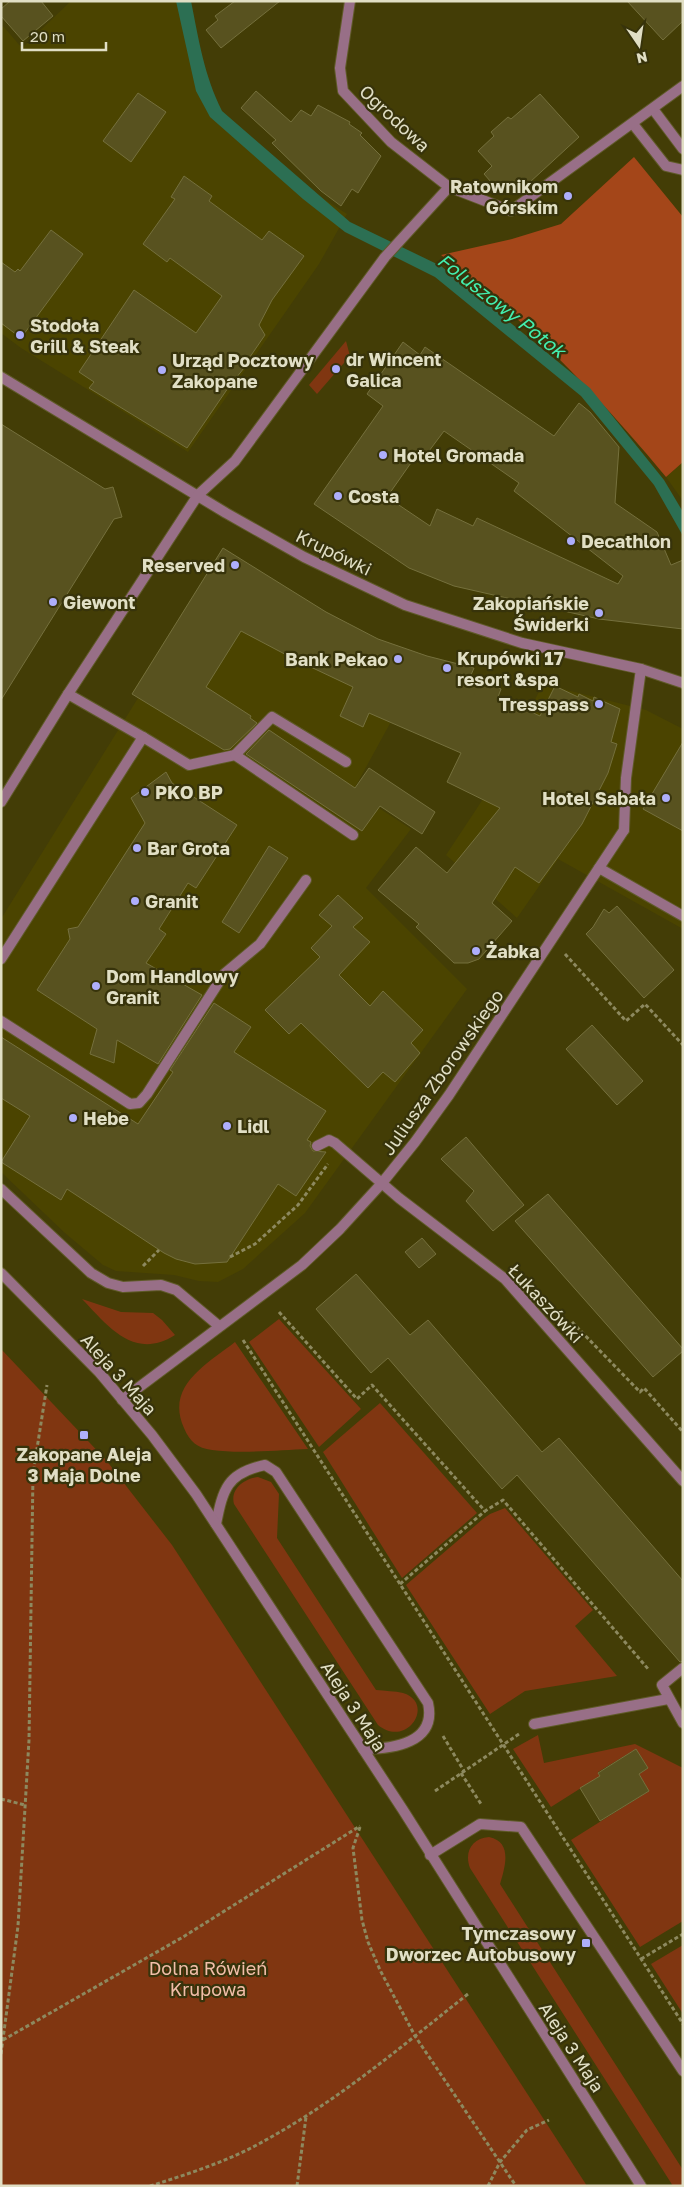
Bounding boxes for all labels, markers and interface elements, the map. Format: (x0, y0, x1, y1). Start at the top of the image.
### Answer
scale bar (22, 20, 106, 52)
north arrow (614, 20, 664, 70)
text: 20 m (30, 27, 65, 45)
text: N (635, 49, 649, 68)
street label: Ogrodowa (355, 80, 435, 156)
place label: Ratownikom Górskim (450, 175, 558, 218)
marker: Ratownikom Górskim (562, 190, 574, 202)
water label: Foluszowy Potok (434, 248, 572, 363)
place label: Stodoła Grill & Steak (30, 314, 140, 357)
marker: Stodoła Grill & Steak (14, 329, 26, 341)
place label: dr Wincent Galica (346, 348, 441, 391)
place label: Urząd Pocztowy Zakopane (172, 349, 314, 392)
marker: dr Wincent Galica (330, 363, 342, 375)
marker: Urząd Pocztowy Zakopane (156, 364, 168, 376)
place label: Hotel Gromada (393, 444, 524, 466)
marker: Hotel Gromada (377, 449, 389, 461)
place label: Costa (348, 485, 399, 507)
marker: Costa (332, 490, 344, 502)
street label: Krupówki (293, 524, 375, 580)
place label: Decathlon (581, 530, 671, 552)
marker: Decathlon (565, 535, 577, 547)
place label: Reserved (142, 554, 225, 576)
marker: Reserved (229, 559, 241, 571)
place label: Giewont (63, 591, 135, 613)
place label: Zakopiańskie Świderki (473, 592, 589, 635)
marker: Giewont (47, 596, 59, 608)
marker: Zakopiańskie Świderki (593, 607, 605, 619)
place label: Krupówki 17 resort &spa (457, 647, 564, 690)
place label: Bank Pekao (285, 648, 388, 670)
marker: Bank Pekao (392, 653, 404, 665)
marker: Krupówki 17 resort &spa (441, 662, 453, 674)
place label: Tresspass (499, 693, 589, 715)
marker: Tresspass (593, 698, 605, 710)
place label: PKO BP (155, 781, 223, 803)
marker: PKO BP (139, 786, 151, 798)
place label: Hotel Sabała (542, 787, 656, 809)
marker: Hotel Sabała (660, 792, 672, 804)
place label: Bar Grota (147, 837, 230, 859)
marker: Bar Grota (131, 842, 143, 854)
place label: Granit (145, 890, 198, 912)
marker: Granit (129, 895, 141, 907)
place label: Żabka (486, 940, 540, 962)
marker: Żabka (470, 945, 482, 957)
place label: Dom Handlowy Granit (106, 965, 239, 1008)
marker: Dom Handlowy Granit (90, 980, 102, 992)
street label: Juliusza Zborowskiego (376, 985, 508, 1159)
place label: Hebe (83, 1107, 129, 1129)
marker: Hebe (67, 1112, 79, 1124)
place label: Lidl (237, 1115, 269, 1137)
marker: Lidl (221, 1120, 233, 1132)
street label: Łukaszówki (504, 1259, 588, 1347)
street label: Aleja 3 Maja (76, 1328, 162, 1420)
marker: Zakopane Aleja 3 Maja Dolne (78, 1429, 90, 1441)
place label: Zakopane Aleja 3 Maja Dolne (17, 1443, 151, 1486)
street label: Aleja 3 Maja (317, 1657, 391, 1755)
place label: Tymczasowy Dworzec Autobusowy (386, 1922, 576, 1965)
marker: Tymczasowy Dworzec Autobusowy (580, 1937, 592, 1949)
park label: Dolna Rówień Krupowa (149, 1957, 267, 2000)
street label: Aleja 3 Maja (535, 1998, 609, 2096)

